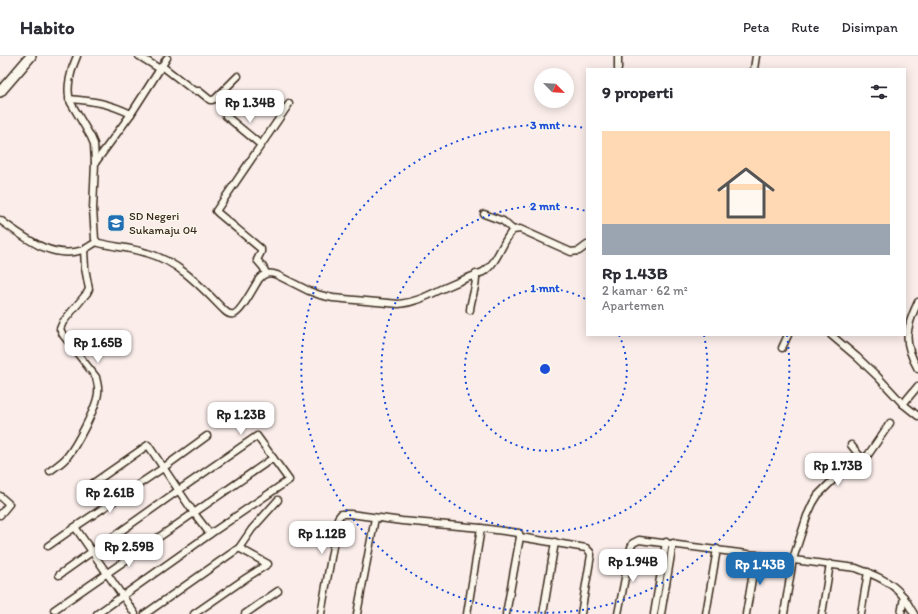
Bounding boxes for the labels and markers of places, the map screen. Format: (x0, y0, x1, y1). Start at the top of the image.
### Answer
pin: Rp 1.34B (209, 90, 291, 124)
place label: SD Negeri Sukamaju 04 (129, 209, 197, 237)
school or university icon: SD Negeri Sukamaju 04 (106, 213, 126, 233)
pin: Rp 1.65B (57, 330, 139, 364)
centre of rings (538, 362, 552, 376)
pin: Rp 1.23B (200, 402, 282, 436)
pin: Rp 1.73B (797, 453, 879, 487)
pin: Rp 2.61B (69, 480, 151, 514)
pin: Rp 1.12B (281, 521, 363, 555)
pin: Rp 2.59B (88, 534, 170, 568)
pin: Rp 1.94B (592, 549, 674, 583)
pin: Rp 1.43B (719, 552, 801, 586)

